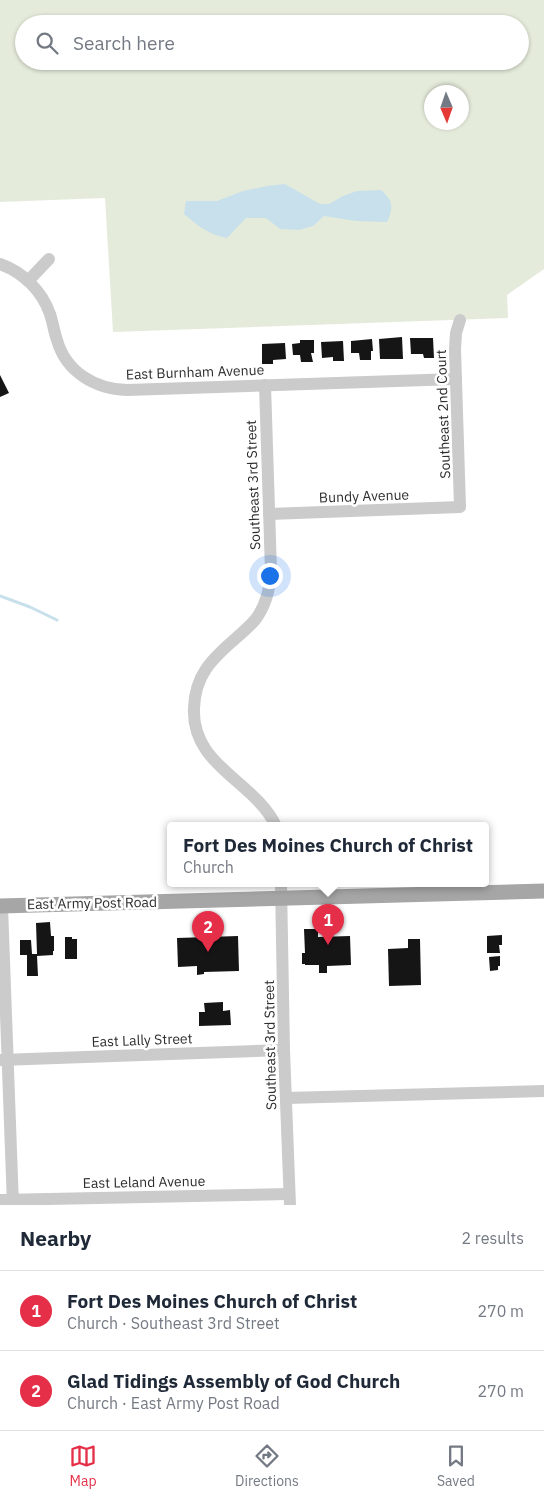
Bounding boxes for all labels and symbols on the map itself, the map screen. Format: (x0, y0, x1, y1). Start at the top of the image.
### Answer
north arrow (424, 85, 469, 130)
street label: Southeast 2nd Court (432, 349, 454, 479)
street label: East Burnham Avenue (125, 361, 265, 383)
street label: Southeast 3rd Street (242, 420, 264, 550)
street label: Bundy Avenue (319, 485, 410, 507)
your location (257, 563, 283, 589)
street label: East Army Post Road (27, 893, 157, 913)
pin: 1 (312, 904, 344, 945)
pin: 2 (192, 911, 224, 952)
street label: Southeast 3rd Street (260, 980, 280, 1110)
street label: East Lally Street (91, 1029, 193, 1051)
street label: East Leland Avenue (83, 1172, 206, 1192)

